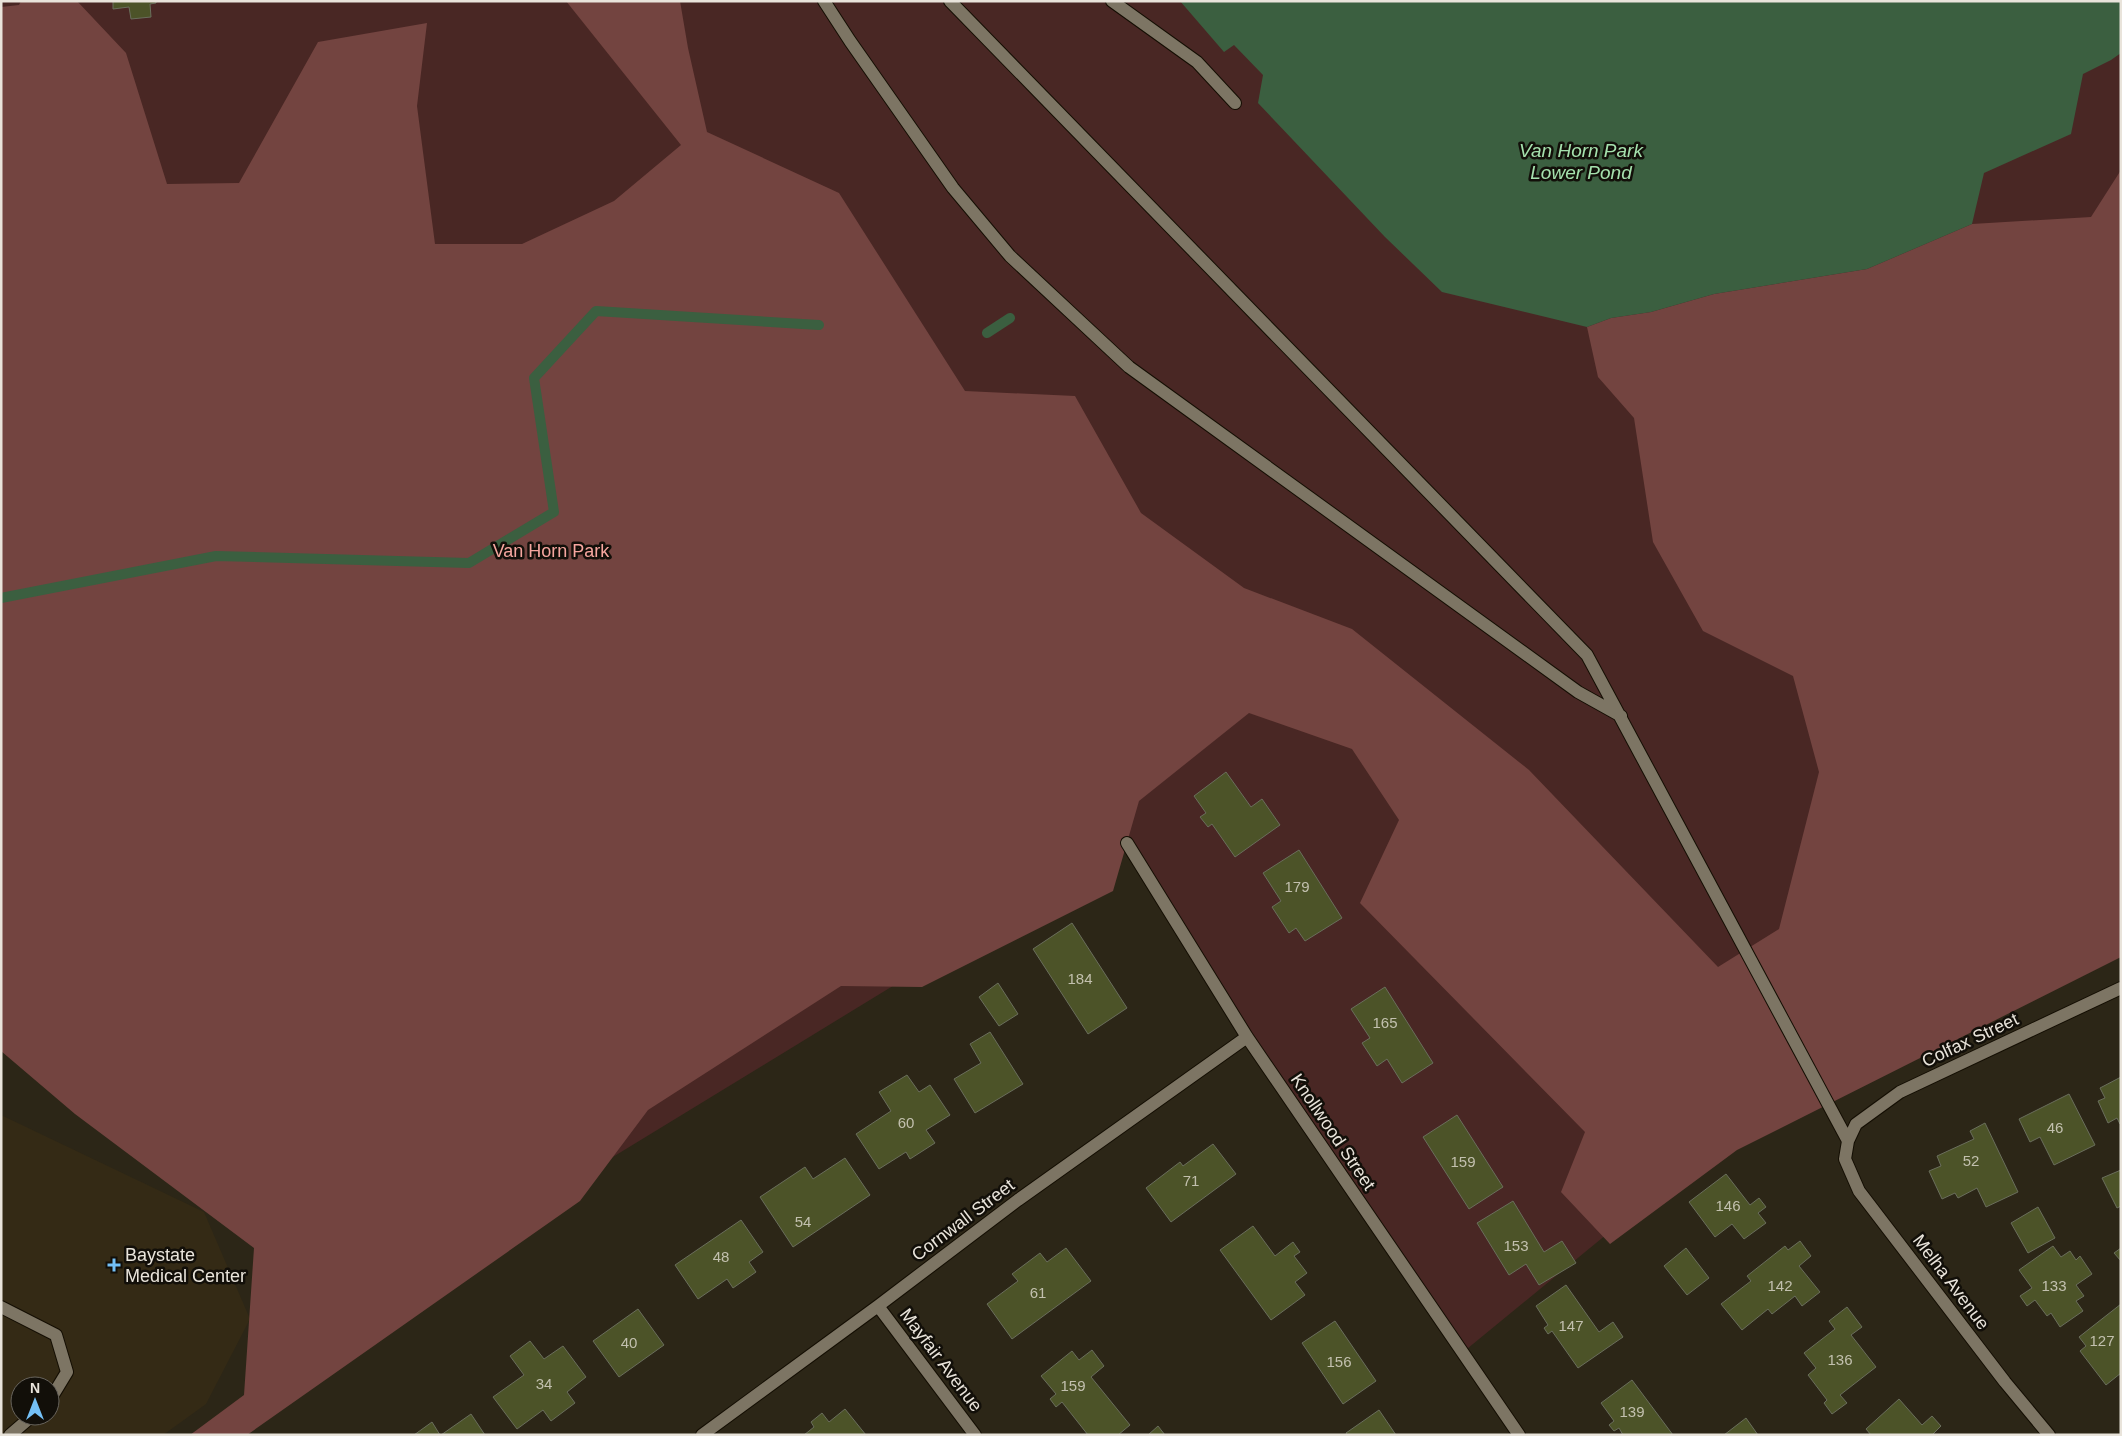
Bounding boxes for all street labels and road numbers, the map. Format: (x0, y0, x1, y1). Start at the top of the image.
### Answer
street label: Colfax Street (1919, 1009, 2021, 1071)
street label: Knollwood Street (1287, 1070, 1379, 1194)
street label: Cornwall Street (908, 1175, 1018, 1265)
street label: Melha Avenue (1909, 1231, 1993, 1333)
street label: Mayfair Avenue (896, 1305, 986, 1415)

